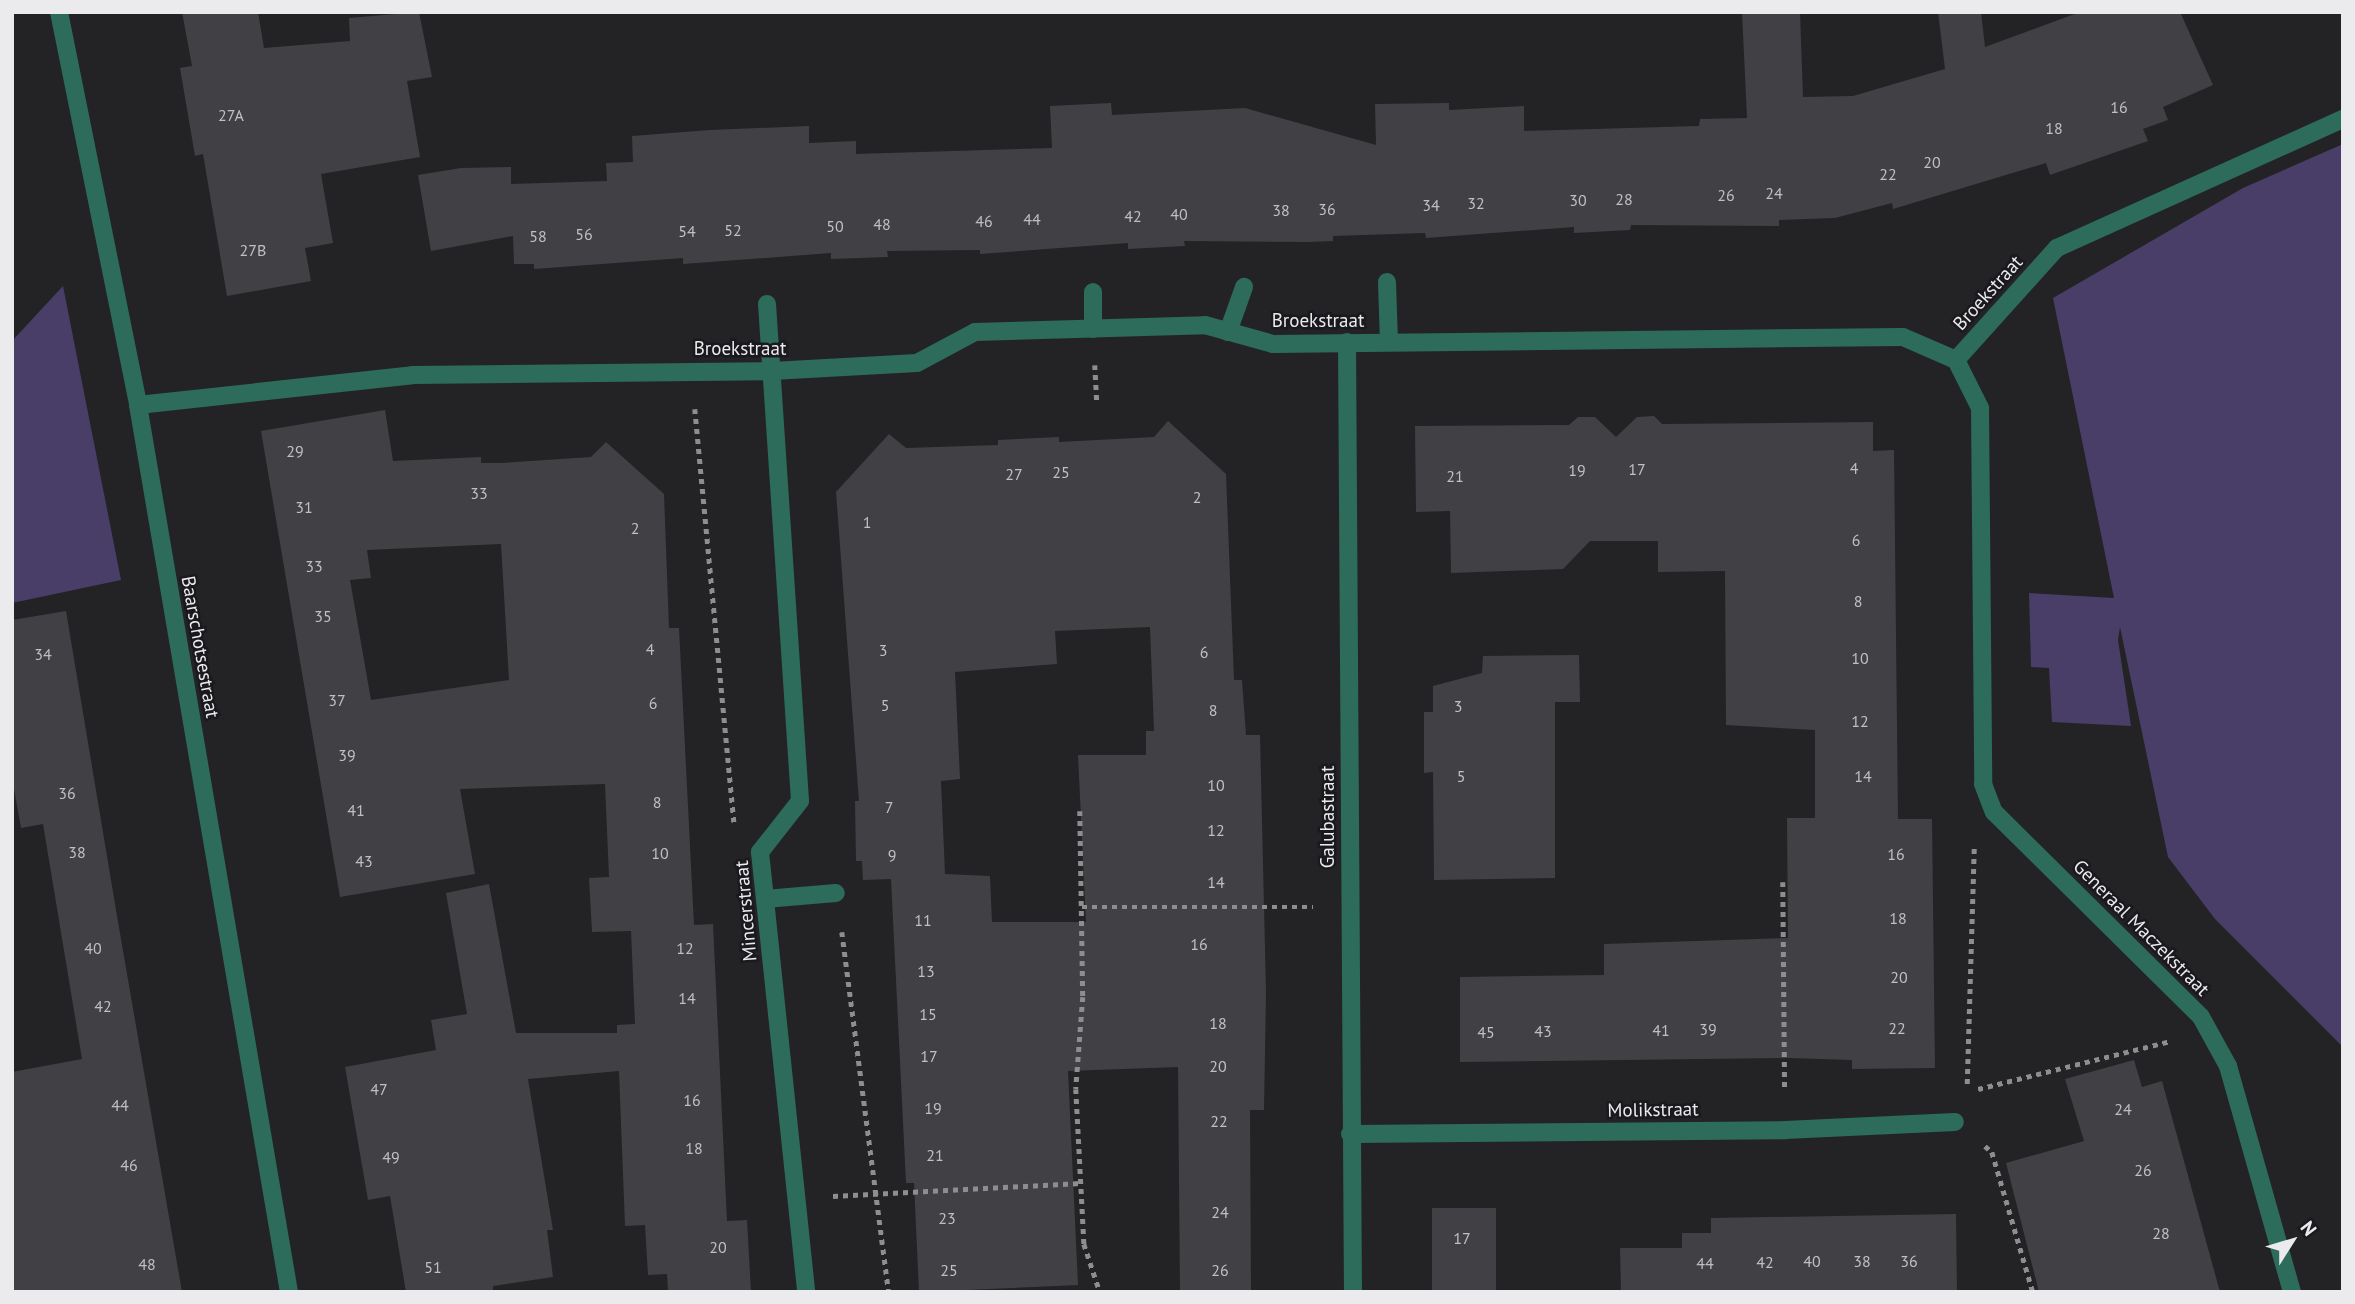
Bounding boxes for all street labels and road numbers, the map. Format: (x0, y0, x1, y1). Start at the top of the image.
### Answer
street label: Broekstraat (1949, 251, 2027, 335)
street label: Broekstraat (1272, 310, 1364, 332)
street label: Broekstraat (694, 338, 786, 360)
street label: Baarschotsestraat (176, 574, 224, 720)
street label: Galubastraat (1317, 766, 1339, 868)
street label: Generaal Maczekstraat (2068, 855, 2214, 1001)
street label: Mincerstraat (730, 860, 762, 962)
street label: Molikstraat (1607, 1098, 1699, 1122)

